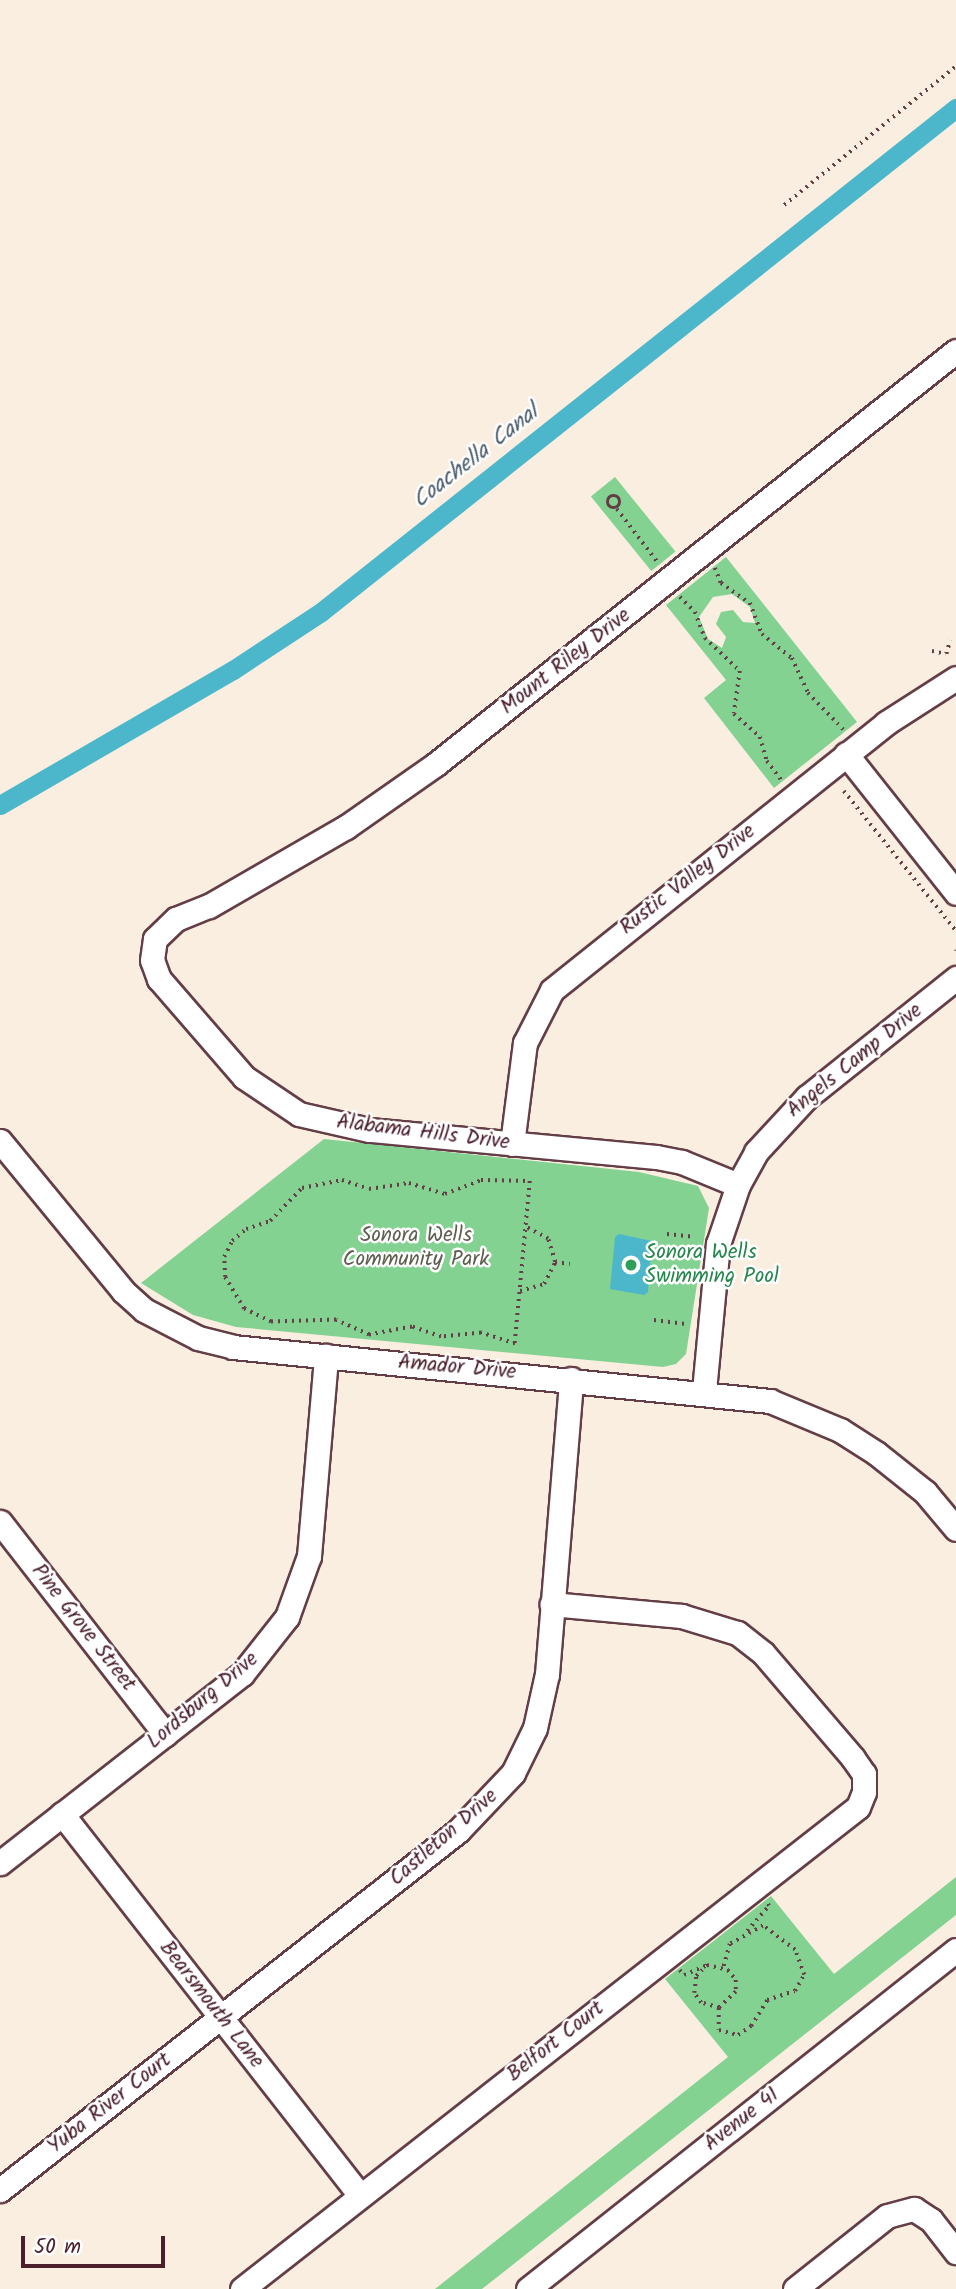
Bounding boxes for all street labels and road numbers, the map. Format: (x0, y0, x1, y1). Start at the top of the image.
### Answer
street label: Mount Riley Drive (496, 603, 636, 721)
street label: Rustic Valley Drive (615, 819, 761, 941)
street label: Angels Camp Drive (782, 999, 928, 1123)
street label: Alabama Hills Drive (335, 1110, 511, 1156)
street label: Amador Drive (397, 1350, 517, 1386)
street label: Pine Grove Street (25, 1559, 141, 1697)
street label: Lordsburg Drive (142, 1647, 264, 1755)
street label: Castleton Drive (385, 1784, 503, 1892)
street label: Bearsmouth Lane (153, 1936, 269, 2074)
street label: Belfort Court (502, 1996, 610, 2088)
street label: Yuba River Court (43, 2048, 177, 2160)
street label: Avenue 41 (699, 2083, 785, 2157)

